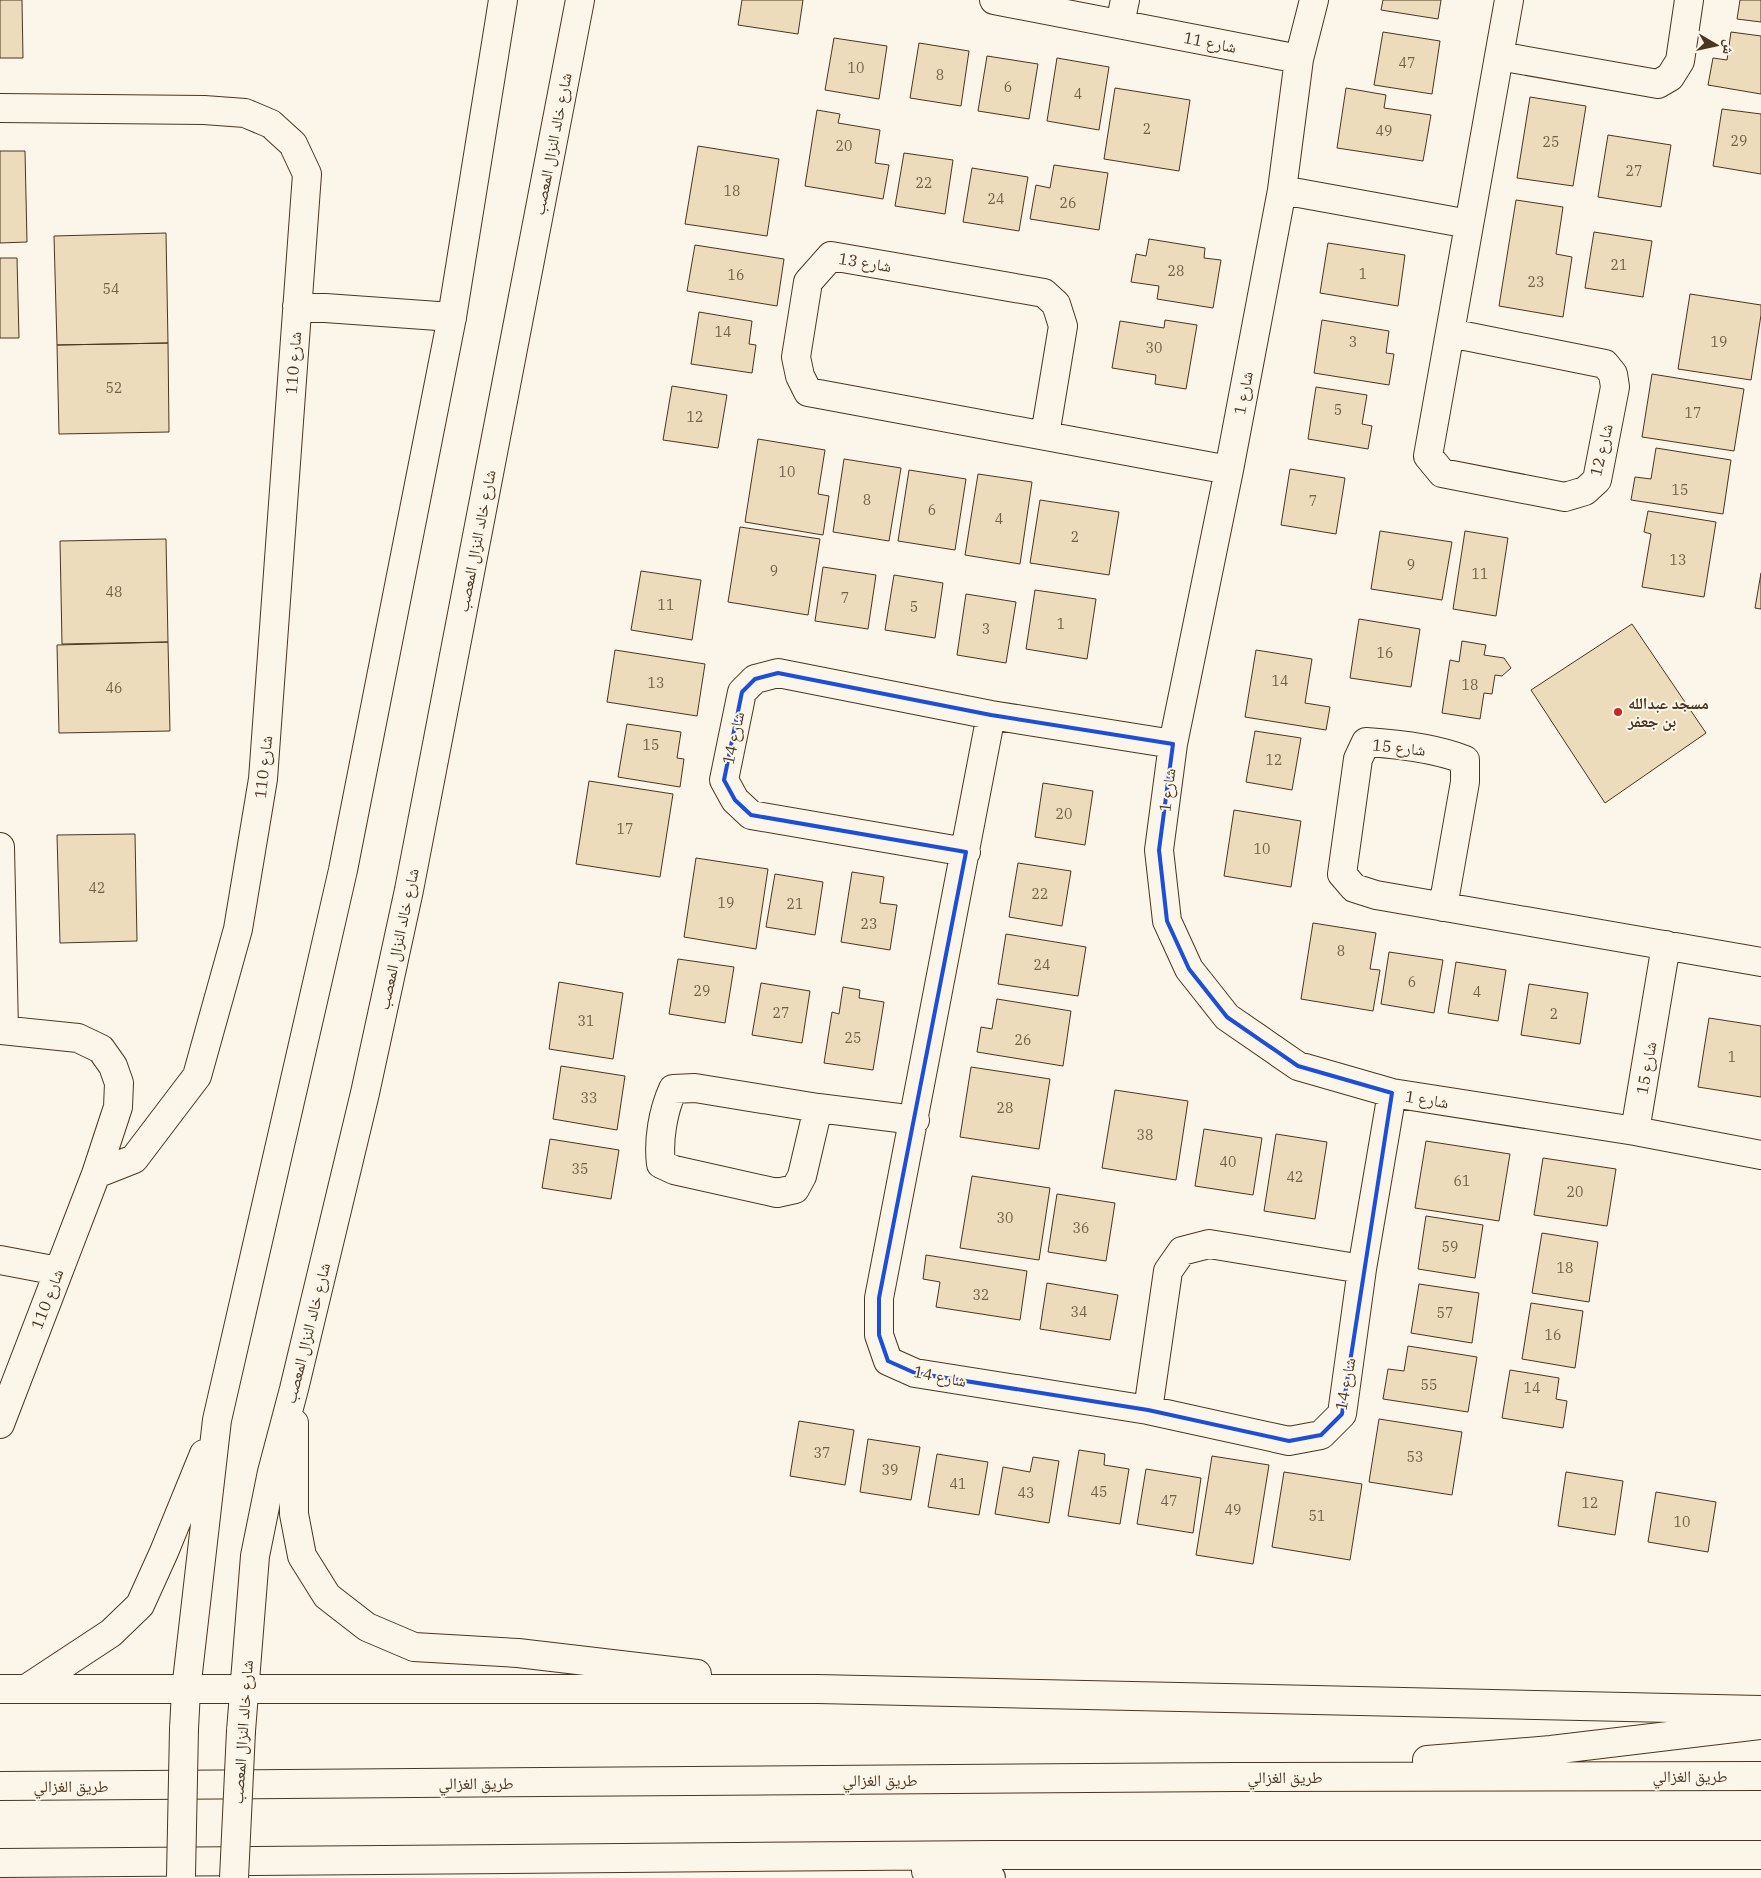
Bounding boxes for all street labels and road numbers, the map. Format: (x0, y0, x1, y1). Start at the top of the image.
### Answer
street label: شارع 11 (1182, 27, 1238, 58)
street label: شارع خالد النزال المعصب (528, 71, 577, 217)
street label: شارع 13 (837, 248, 893, 277)
street label: شارع 110 (281, 331, 306, 395)
street label: شارع 1 (1229, 370, 1258, 417)
street label: شارع 12 (1585, 422, 1618, 478)
street label: شارع خالد النزال المعصب (452, 468, 501, 614)
street label: شارع 14 (718, 710, 749, 766)
street label: شارع 15 (1371, 734, 1427, 761)
street label: شارع 110 (250, 735, 277, 799)
street label: شارع 1 (1154, 767, 1181, 813)
street label: شارع خالد النزال المعصب (373, 866, 424, 1012)
street label: شارع 15 (1632, 1040, 1661, 1096)
street label: شارع 1 (1404, 1086, 1450, 1113)
street label: شارع خالد النزال المعصب (280, 1261, 335, 1406)
street label: شارع 110 (26, 1266, 69, 1332)
street label: شارع 14 (1331, 1356, 1360, 1412)
street label: شارع 14 (912, 1361, 968, 1392)
street label: شارع خالد النزال المعصب (227, 1659, 258, 1805)
street label: طريق الغزالي (1653, 1766, 1727, 1789)
street label: طريق الغزالي (1248, 1767, 1322, 1790)
street label: طريق الغزالي (843, 1770, 917, 1793)
street label: طريق الغزالي (439, 1773, 513, 1796)
street label: طريق الغزالي (34, 1776, 108, 1799)

